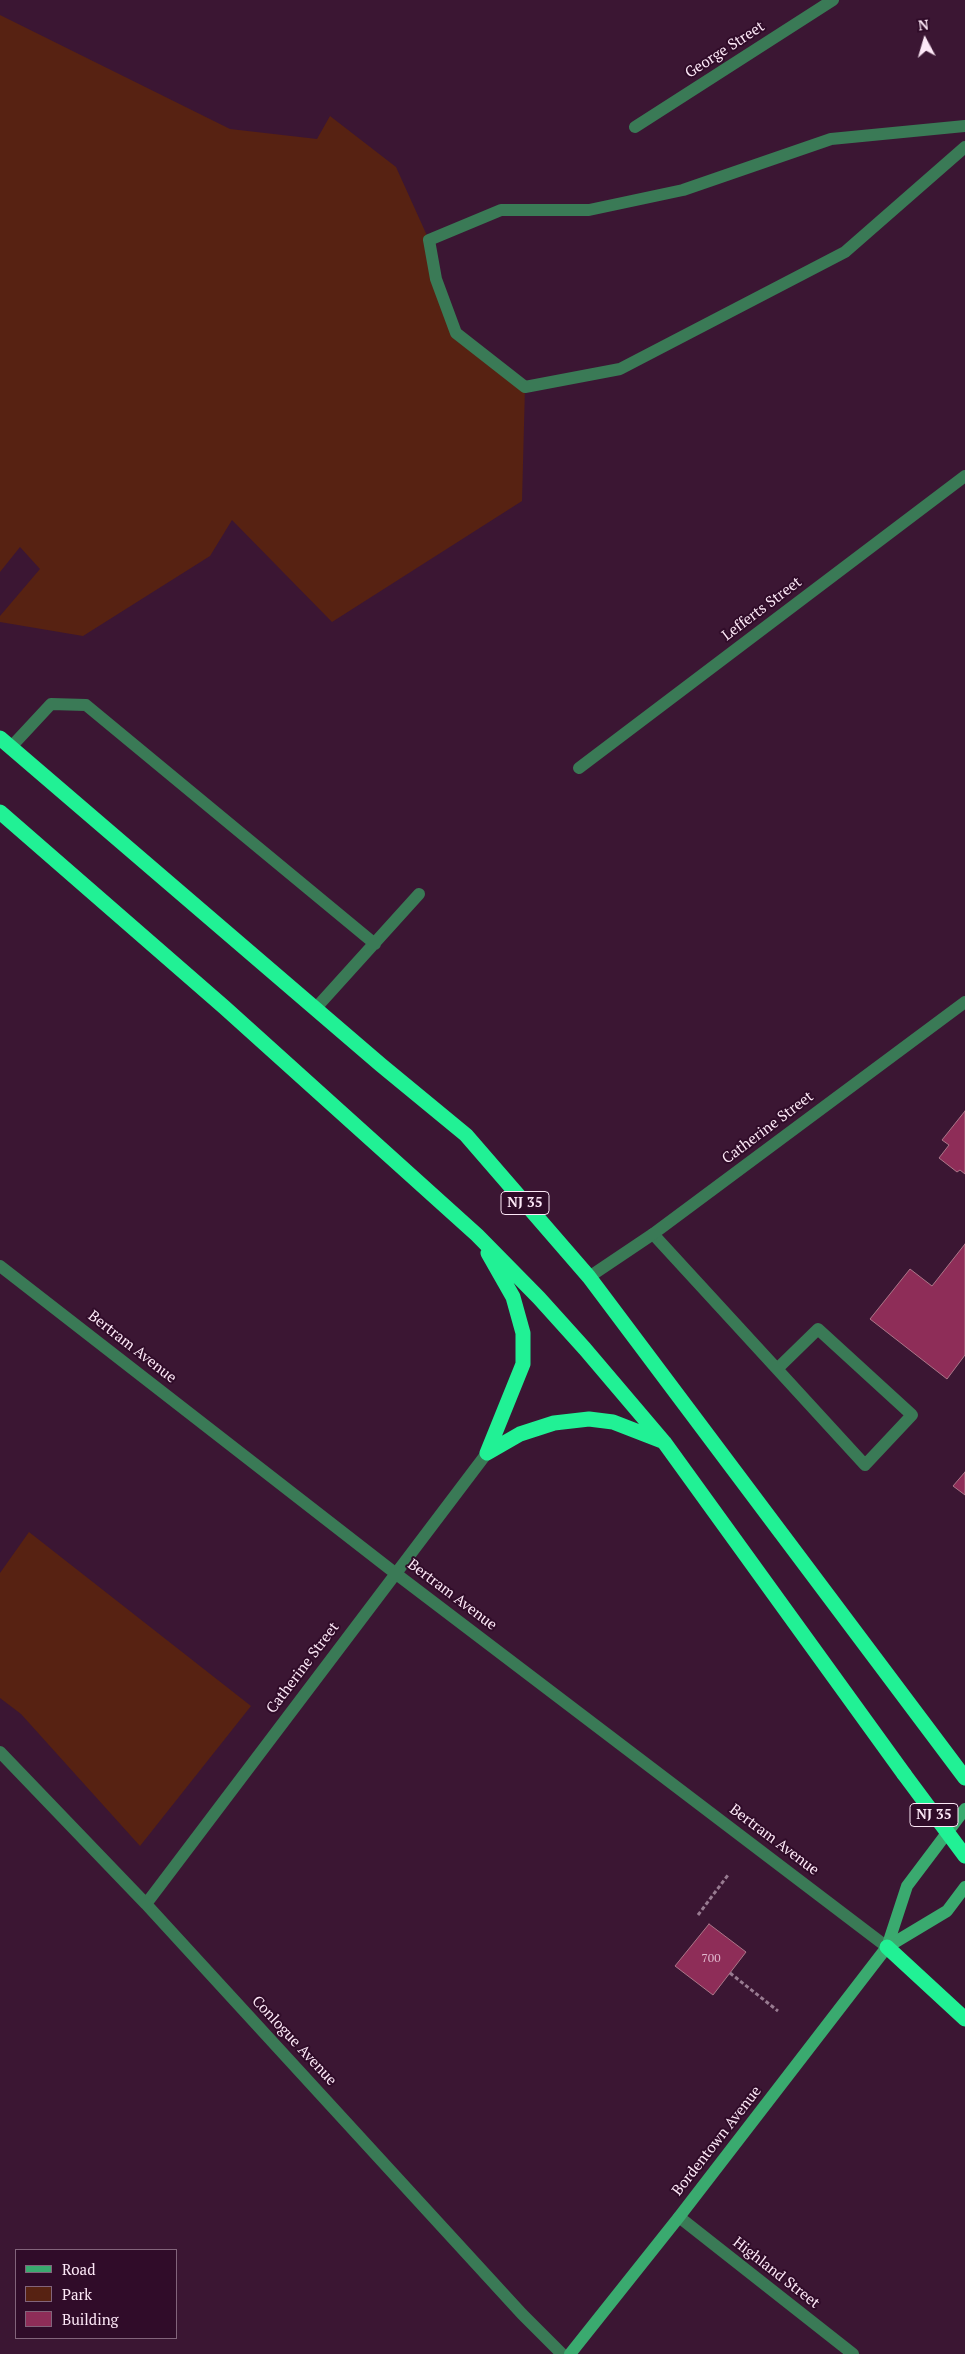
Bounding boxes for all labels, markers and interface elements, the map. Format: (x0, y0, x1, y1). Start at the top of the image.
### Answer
north arrow (900, 15, 950, 65)
text: N (917, 15, 930, 35)
street label: George Street (682, 18, 768, 82)
street label: Lefferts Street (719, 573, 805, 645)
street label: Catherine Street (719, 1088, 817, 1168)
road number: NJ 35 (501, 1192, 549, 1214)
street label: Bertram Avenue (84, 1307, 180, 1387)
street label: Bertram Avenue (404, 1556, 500, 1634)
street label: Catherine Street (263, 1619, 343, 1717)
street label: Bertram Avenue (726, 1801, 822, 1879)
road number: NJ 35 (910, 1804, 958, 1826)
house number: 700 (701, 1952, 721, 1966)
street label: Conlogue Avenue (248, 1992, 340, 2090)
street label: Bordentown Avenue (669, 2083, 765, 2199)
street label: Highland Street (729, 2234, 823, 2312)
legend (15, 2249, 178, 2339)
text: Road (62, 2259, 95, 2279)
text: Park (62, 2284, 92, 2304)
text: Building (62, 2309, 119, 2329)

